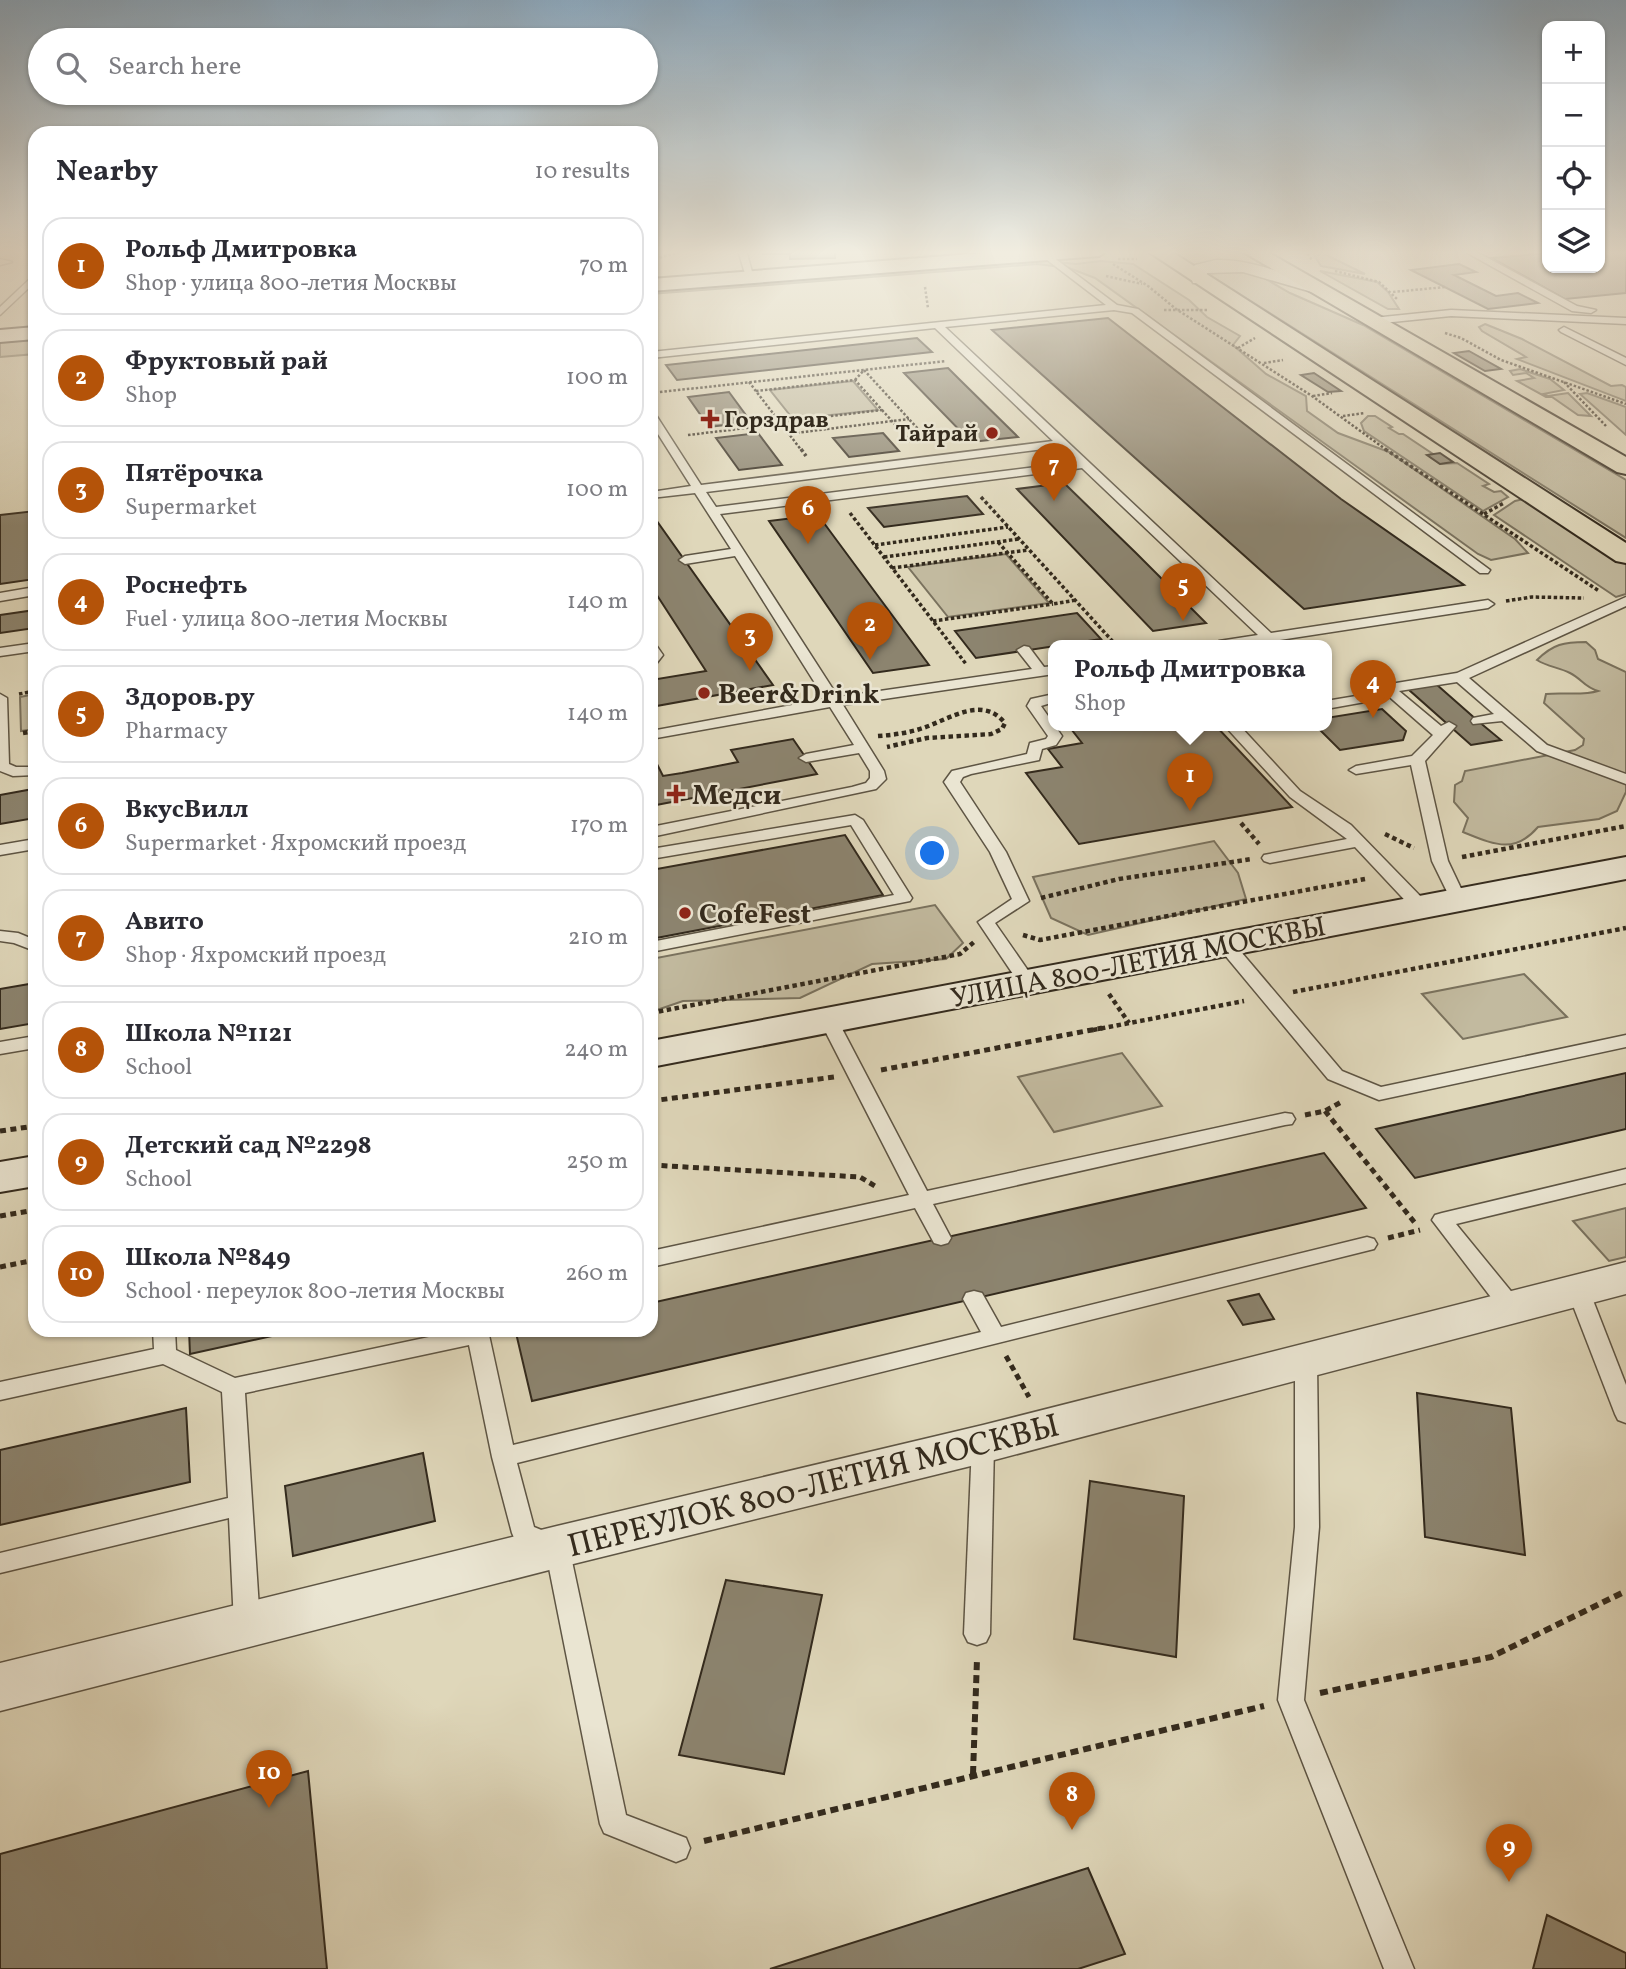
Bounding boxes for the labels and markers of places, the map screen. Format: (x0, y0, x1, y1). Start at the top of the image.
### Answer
place label: Горздрав (724, 405, 829, 437)
marker: Горздрав (702, 411, 718, 427)
place label: Тайрай (895, 419, 978, 451)
marker: Тайрай (984, 425, 1000, 441)
pin: 7 (1031, 443, 1077, 501)
pin: 6 (785, 486, 831, 544)
pin: 5 (1160, 563, 1206, 621)
pin: 2 (847, 602, 893, 660)
pin: 3 (727, 613, 773, 671)
pin: 4 (1350, 660, 1396, 718)
place label: Beer&Drink (718, 676, 880, 715)
marker: Beer&Drink (696, 685, 712, 701)
pin: 1 (1167, 753, 1213, 811)
place label: Медси (692, 777, 781, 816)
marker: Медси (666, 784, 686, 804)
place label: CofeFest (699, 896, 811, 935)
marker: CofeFest (677, 905, 693, 921)
pin: 10 (246, 1750, 292, 1808)
pin: 8 (1049, 1772, 1095, 1830)
pin: 9 (1486, 1824, 1532, 1882)

